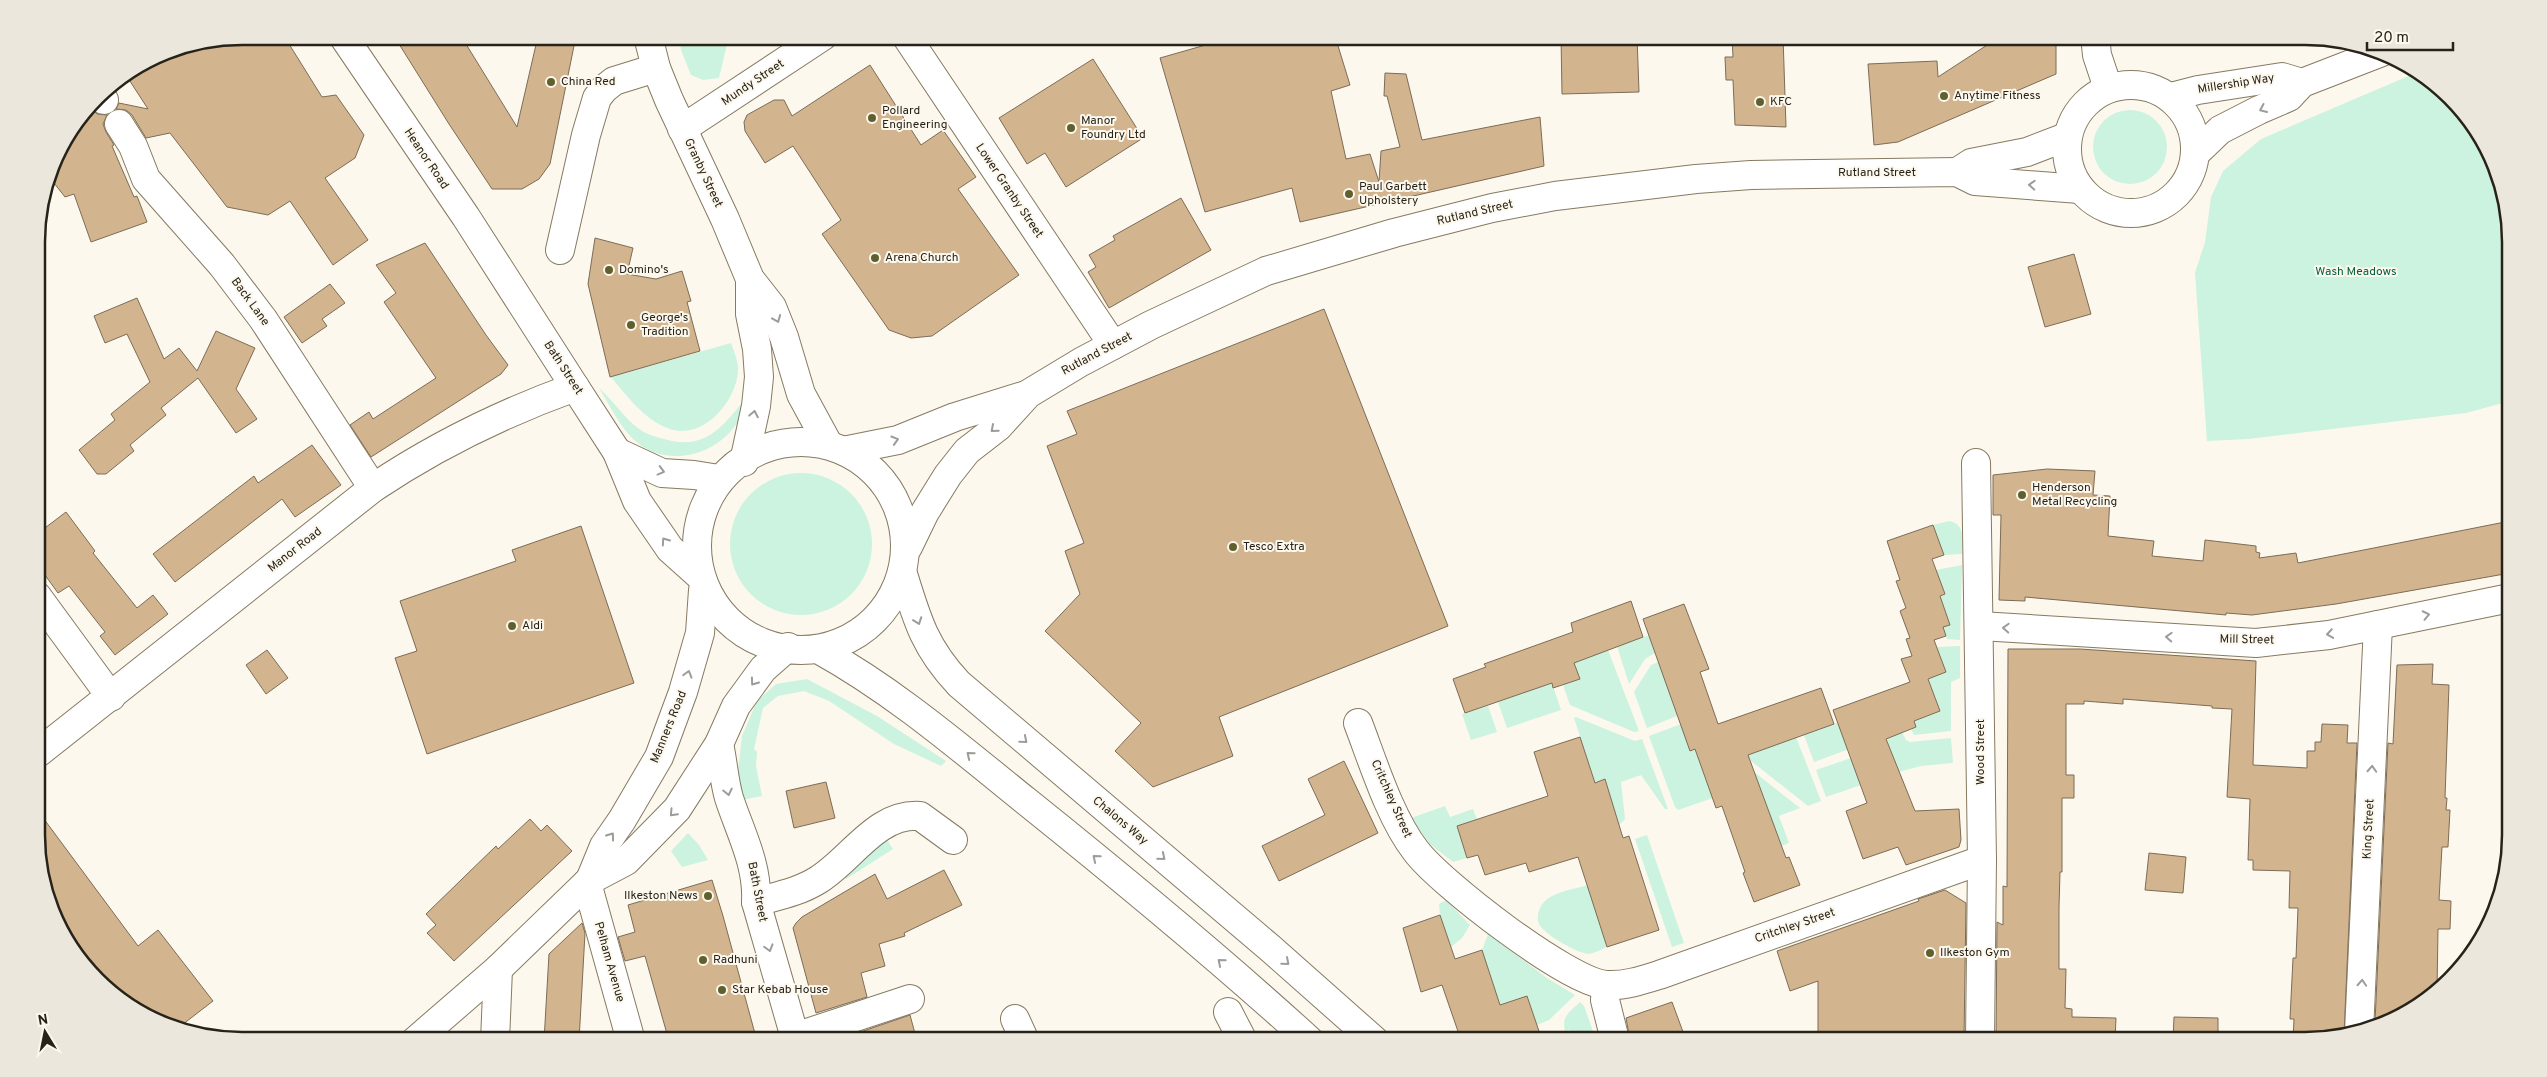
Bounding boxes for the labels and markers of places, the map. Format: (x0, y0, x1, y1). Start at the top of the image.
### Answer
place label: China Red (561, 74, 616, 90)
marker: China Red (545, 76, 557, 88)
place label: Anytime Fitness (1954, 88, 2041, 104)
marker: Anytime Fitness (1938, 90, 1950, 102)
place label: KFC (1770, 94, 1792, 110)
marker: KFC (1754, 96, 1766, 108)
place label: Pollard Engineering (882, 103, 947, 133)
marker: Pollard Engineering (866, 112, 878, 124)
place label: Manor Foundry Ltd (1081, 113, 1146, 143)
marker: Manor Foundry Ltd (1065, 122, 1077, 134)
place label: Paul Garbett Upholstery (1359, 179, 1427, 209)
marker: Paul Garbett Upholstery (1343, 188, 1355, 200)
place label: Arena Church (885, 250, 959, 266)
marker: Arena Church (869, 252, 881, 264)
place label: Domino's (619, 262, 669, 278)
marker: Domino's (603, 264, 615, 276)
place label: George's Tradition (641, 310, 688, 340)
marker: George's Tradition (625, 319, 637, 331)
place label: Henderson Metal Recycling (2032, 480, 2117, 510)
marker: Henderson Metal Recycling (2016, 489, 2028, 501)
place label: Tesco Extra (1243, 539, 1304, 555)
marker: Tesco Extra (1227, 541, 1239, 553)
place label: Aldi (522, 618, 543, 634)
marker: Aldi (506, 620, 518, 632)
place label: Ilkeston News (624, 888, 698, 904)
marker: Ilkeston News (702, 890, 714, 902)
place label: Ilkeston Gym (1940, 945, 2010, 961)
marker: Ilkeston Gym (1924, 947, 1936, 959)
place label: Radhuni (713, 952, 758, 968)
marker: Radhuni (697, 954, 709, 966)
place label: Star Kebab House (732, 982, 828, 998)
marker: Star Kebab House (716, 984, 728, 996)

